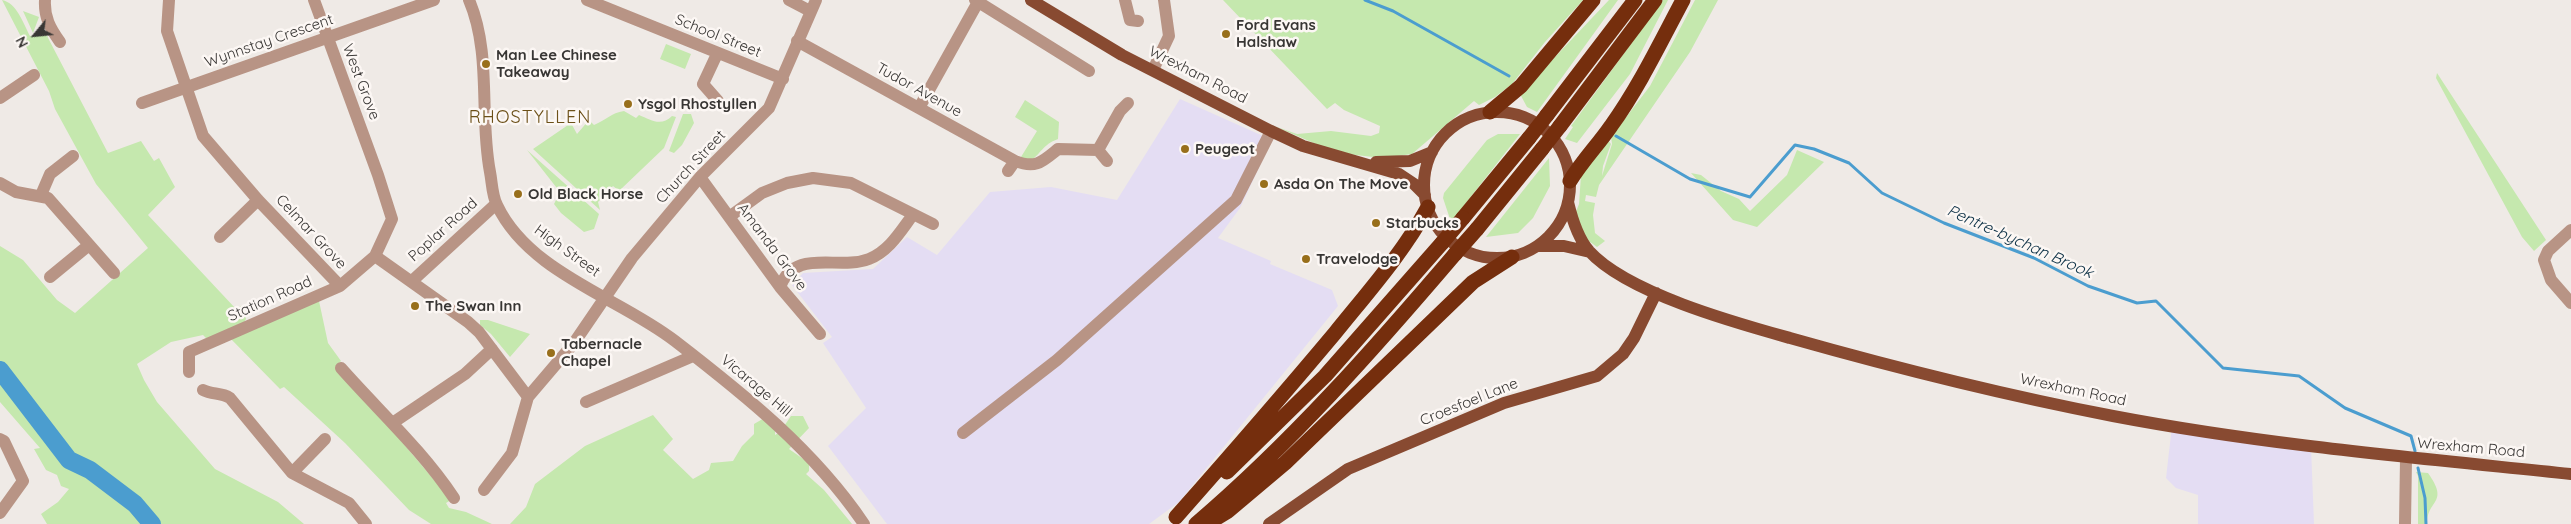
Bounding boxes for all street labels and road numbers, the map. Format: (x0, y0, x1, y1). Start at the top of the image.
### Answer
street label: Wynnstay Crescent (202, 11, 336, 71)
street label: School Street (672, 11, 764, 61)
street label: West Grove (338, 41, 384, 123)
street label: Wrexham Road (1146, 42, 1250, 108)
street label: Tudor Avenue (873, 59, 965, 121)
street label: Church Street (652, 127, 730, 207)
street label: Celmar Grove (272, 191, 350, 273)
street label: Poplar Road (405, 194, 481, 266)
street label: Amanda Grove (733, 200, 811, 294)
street label: High Street (531, 221, 603, 281)
street label: Station Road (225, 272, 315, 326)
street label: Vicarage Hill (717, 351, 795, 421)
street label: Wrexham Road (2018, 370, 2128, 410)
street label: Croesfoel Lane (1417, 374, 1521, 430)
street label: Wrexham Road (2416, 434, 2526, 462)

